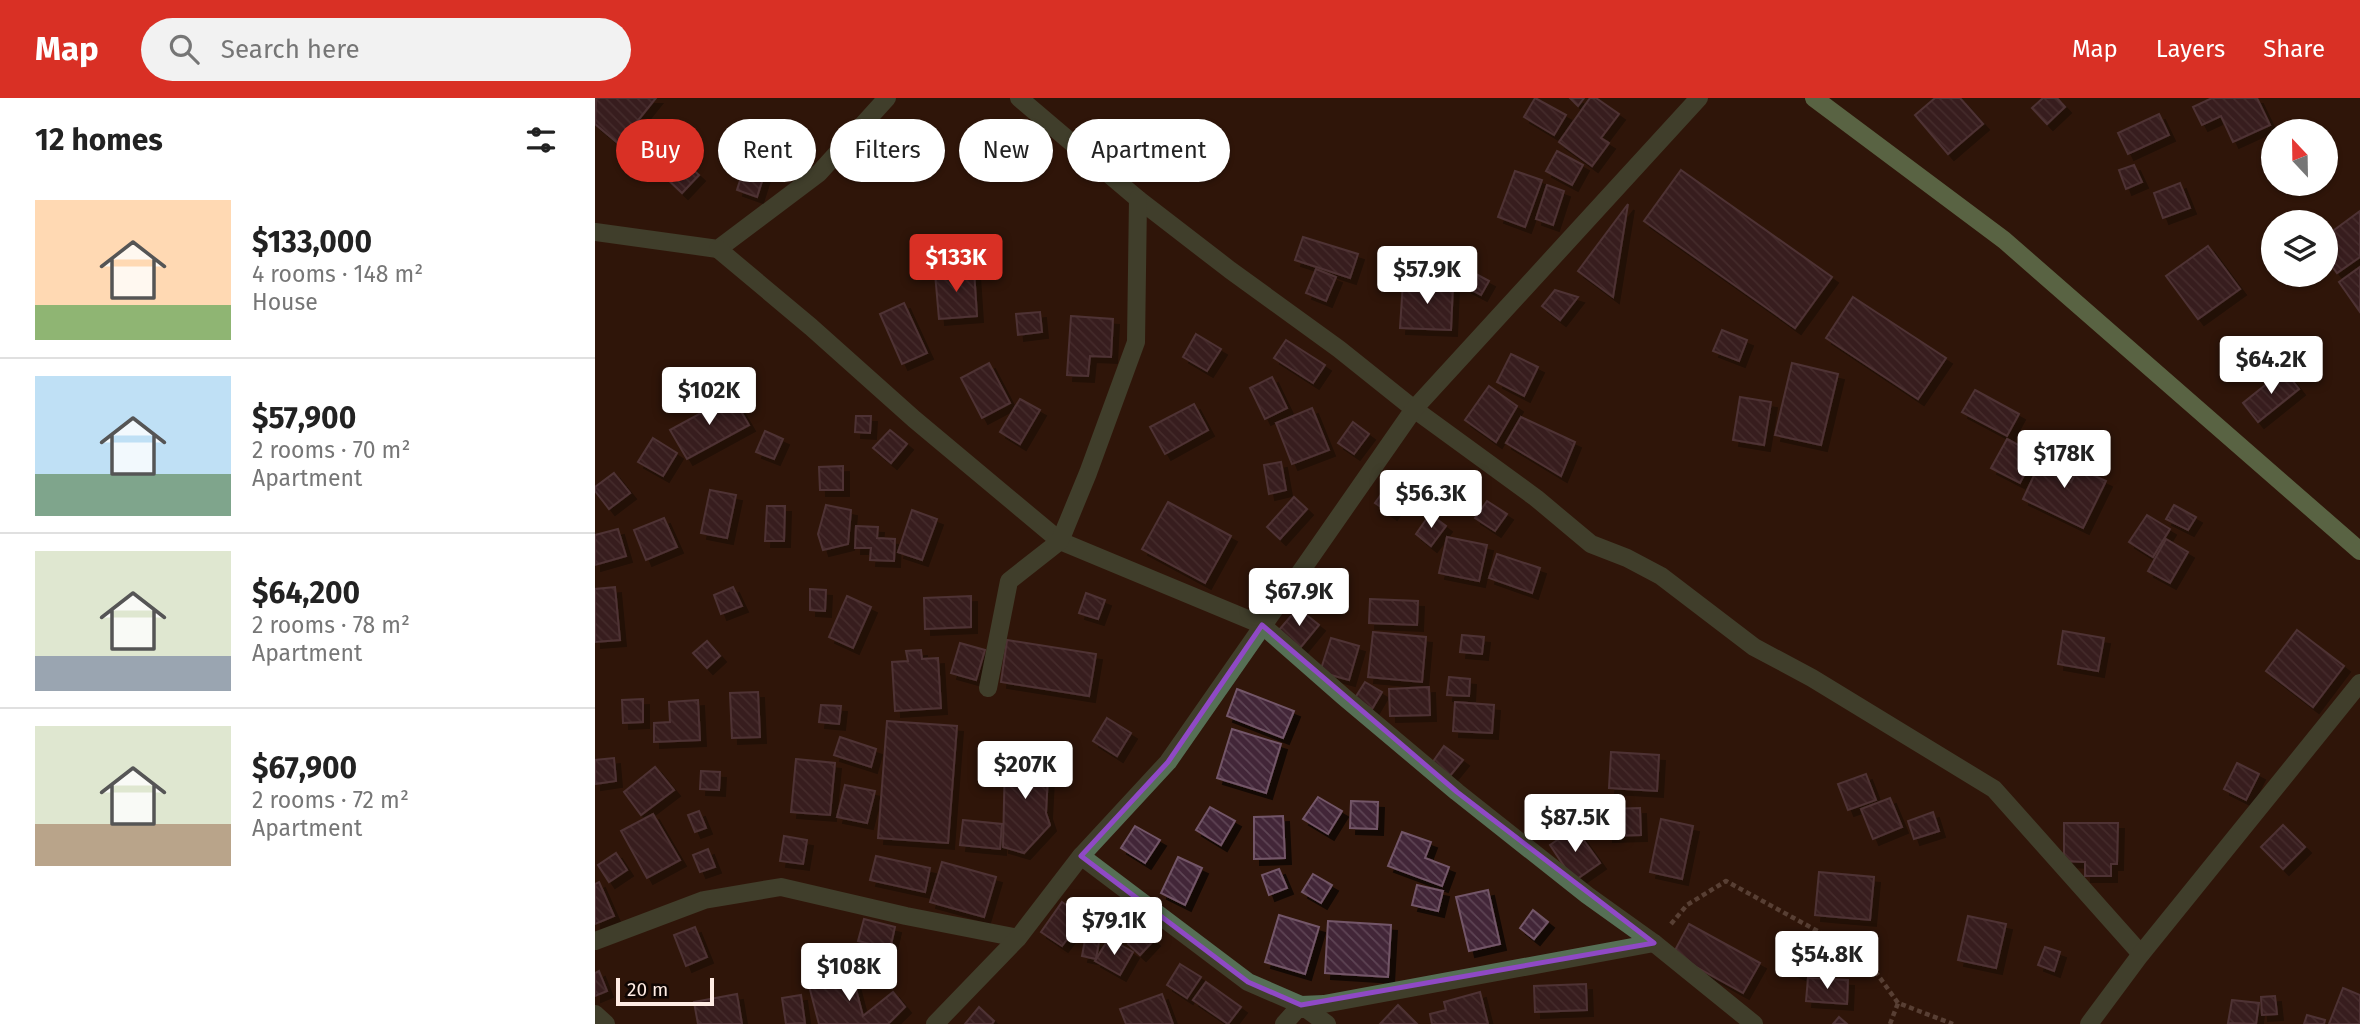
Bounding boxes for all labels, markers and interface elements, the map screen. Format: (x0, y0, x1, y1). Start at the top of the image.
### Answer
search box (141, 18, 631, 81)
text: Map (35, 29, 99, 69)
icon: search (165, 30, 203, 68)
text: Search here (221, 34, 360, 65)
text: Map (2072, 35, 2118, 63)
text: Layers (2156, 35, 2225, 63)
text: Share (2263, 35, 2325, 63)
chip: Buy (616, 119, 704, 182)
chip: Rent (718, 119, 816, 182)
chip: Filters (830, 119, 945, 182)
chip: New (959, 119, 1053, 182)
chip: Apartment (1067, 119, 1230, 182)
north arrow (2261, 119, 2338, 196)
map controls (2261, 119, 2338, 287)
icon: filters (522, 121, 560, 159)
text: 12 homes (35, 122, 163, 158)
button: layers (2261, 210, 2338, 287)
text: $133,000 (252, 224, 372, 260)
icon: home (91, 228, 175, 312)
pin: $133K (907, 234, 1005, 294)
text: $133K (926, 243, 986, 271)
pin: $57.9K (1370, 246, 1484, 306)
text: $57.9K (1393, 255, 1461, 283)
text: 4 rooms · 148 m² (252, 260, 423, 288)
text: House (252, 288, 318, 316)
pin: $64.2K (2214, 336, 2328, 396)
text: $64.2K (2236, 345, 2306, 373)
pin: $102K (660, 368, 758, 427)
text: $102K (678, 376, 740, 404)
text: $57,900 (252, 400, 356, 436)
icon: home (91, 404, 175, 488)
pin: $178K (2015, 430, 2113, 490)
text: 2 rooms · 70 m² (252, 436, 410, 464)
text: $178K (2034, 439, 2094, 467)
text: Apartment (252, 464, 362, 492)
pin: $56.3K (1374, 470, 1488, 530)
text: $56.3K (1396, 479, 1466, 507)
pin: $67.9K (1242, 568, 1356, 628)
text: $64,200 (252, 575, 360, 611)
text: $67.9K (1265, 577, 1333, 605)
icon: home (91, 579, 175, 663)
text: 2 rooms · 78 m² (252, 611, 410, 639)
text: Apartment (252, 639, 362, 667)
pin: $207K (976, 742, 1074, 801)
text: $67,900 (252, 750, 357, 786)
text: $207K (994, 750, 1056, 778)
icon: home (91, 754, 175, 838)
text: 2 rooms · 72 m² (252, 786, 409, 814)
pin: $87.5K (1518, 794, 1632, 854)
text: $87.5K (1540, 803, 1610, 831)
text: Apartment (252, 814, 362, 842)
pin: $79.1K (1057, 898, 1171, 957)
text: $79.1K (1082, 906, 1146, 934)
pin: $54.8K (1770, 932, 1884, 991)
text: $54.8K (1791, 940, 1863, 968)
pin: $108K (800, 944, 898, 1003)
text: $108K (817, 952, 881, 980)
scale bar (616, 975, 714, 1007)
text: 20 m (627, 978, 668, 1001)

